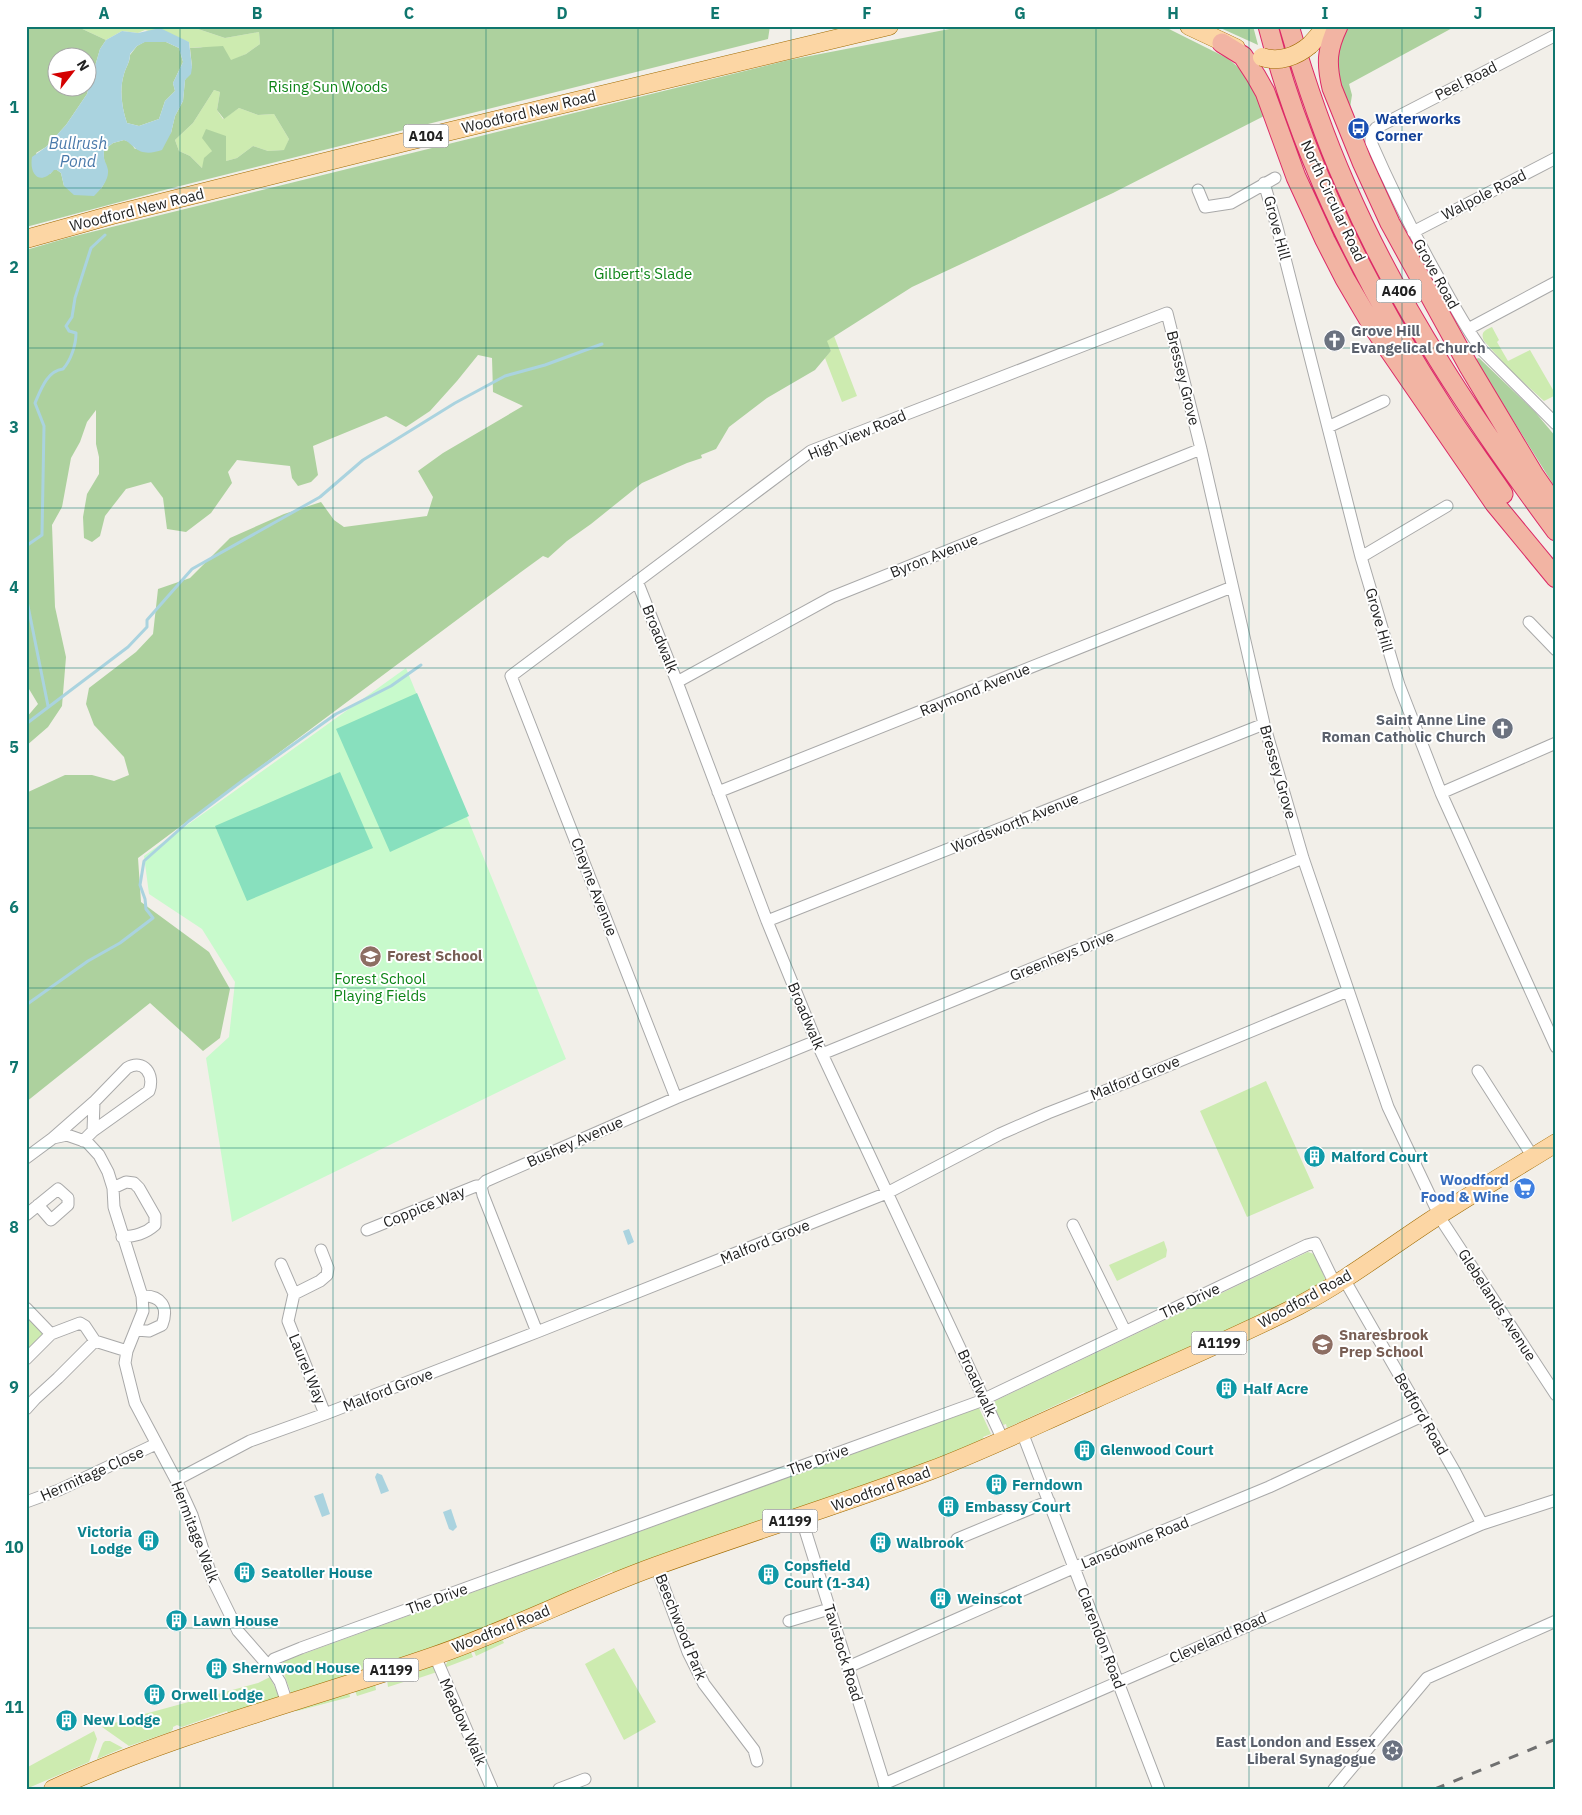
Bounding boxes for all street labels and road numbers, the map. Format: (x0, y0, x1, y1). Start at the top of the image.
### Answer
street label: Peel Road (1431, 57, 1500, 104)
street label: Woodford New Road (460, 86, 598, 137)
road number: A104 (404, 124, 448, 148)
street label: North Circular Road (1297, 137, 1370, 265)
street label: Walpole Road (1438, 165, 1529, 224)
street label: Woodford New Road (68, 184, 206, 235)
street label: Grove Hill (1260, 194, 1295, 262)
street label: Grove Road (1409, 235, 1464, 312)
road number: A406 (1376, 280, 1422, 302)
street label: Bressey Grove (1163, 329, 1204, 427)
street label: High View Road (805, 405, 909, 464)
street label: Byron Avenue (887, 529, 981, 582)
street label: Grove Hill (1361, 586, 1398, 654)
street label: Broadwalk (638, 602, 683, 676)
street label: Raymond Avenue (917, 659, 1033, 720)
street label: Bressey Grove (1256, 723, 1301, 821)
street label: Wordsworth Avenue (948, 788, 1081, 857)
street label: Cheyne Avenue (567, 835, 622, 939)
street label: Greenheys Drive (1007, 926, 1117, 985)
street label: Broadwalk (784, 979, 829, 1053)
street label: Malford Grove (1087, 1051, 1182, 1104)
street label: Bushey Avenue (524, 1112, 626, 1171)
street label: Coppice Way (380, 1181, 468, 1232)
street label: Malford Grove (717, 1215, 812, 1268)
street label: Glebelands Avenue (1454, 1245, 1541, 1364)
street label: Woodford Road (1255, 1265, 1355, 1332)
street label: The Drive (1157, 1278, 1223, 1323)
street label: Laurel Way (285, 1331, 330, 1407)
road number: A1199 (1192, 1332, 1246, 1355)
street label: Broadwalk (954, 1346, 1001, 1419)
street label: Malford Grove (340, 1364, 435, 1415)
street label: Bedford Road (1390, 1369, 1453, 1458)
street label: The Drive (785, 1440, 851, 1479)
street label: Hermitage Close (37, 1442, 147, 1505)
street label: Woodford Road (829, 1462, 933, 1515)
street label: Hermitage Walk (167, 1478, 224, 1585)
road number: A1199 (762, 1510, 818, 1532)
street label: Lansdowne Road (1078, 1512, 1192, 1573)
street label: Beechwood Park (651, 1571, 711, 1683)
street label: The Drive (404, 1579, 470, 1618)
street label: Clarendon Road (1073, 1584, 1130, 1691)
street label: Woodford Road (449, 1600, 553, 1657)
street label: Tavistock Road (820, 1602, 867, 1704)
street label: Cleveland Road (1166, 1608, 1269, 1667)
road number: A1199 (364, 1658, 418, 1682)
street label: Meadow Walk (436, 1675, 491, 1769)

